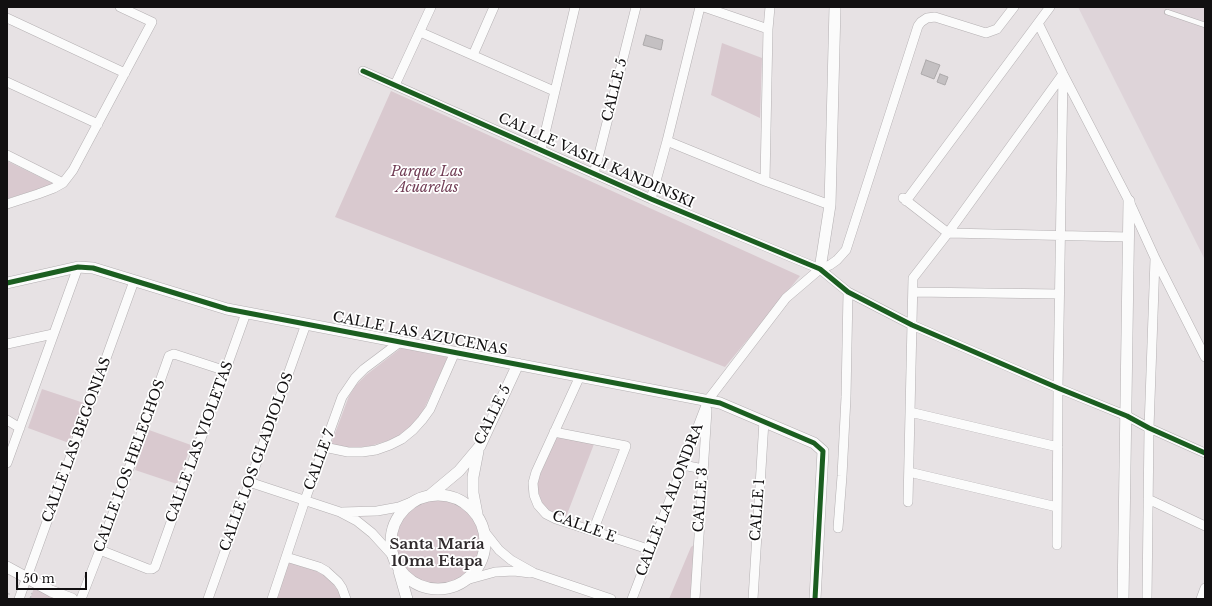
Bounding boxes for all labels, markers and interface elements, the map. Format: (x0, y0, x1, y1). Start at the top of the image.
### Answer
street label: CALLE 5 (599, 57, 631, 123)
street label: CALLLE VASILI KANDINSKI (495, 110, 697, 212)
park label: Parque Las Acuarelas (391, 164, 463, 196)
street label: CALLE LAS AZUCENAS (331, 309, 509, 359)
street label: CALLE LAS BEGONIAS (39, 355, 115, 525)
street label: CALLE LAS VIOLETAS (163, 359, 237, 525)
street label: CALLE LOS GLADIOLOS (217, 370, 297, 554)
street label: CALLE LOS HELECHOS (91, 377, 169, 555)
street label: CALLE 5 (471, 382, 515, 448)
street label: CALLE LA ALONDRA (633, 421, 707, 579)
street label: CALLE 7 (301, 427, 339, 493)
street label: CALLE 3 (690, 467, 712, 533)
street label: CALLE 1 (747, 478, 769, 542)
street label: CALLE E (550, 508, 618, 546)
district label: Santa María 10ma Etapa (389, 536, 485, 571)
scale bar (18, 564, 89, 590)
text: 50 m (23, 571, 55, 586)

